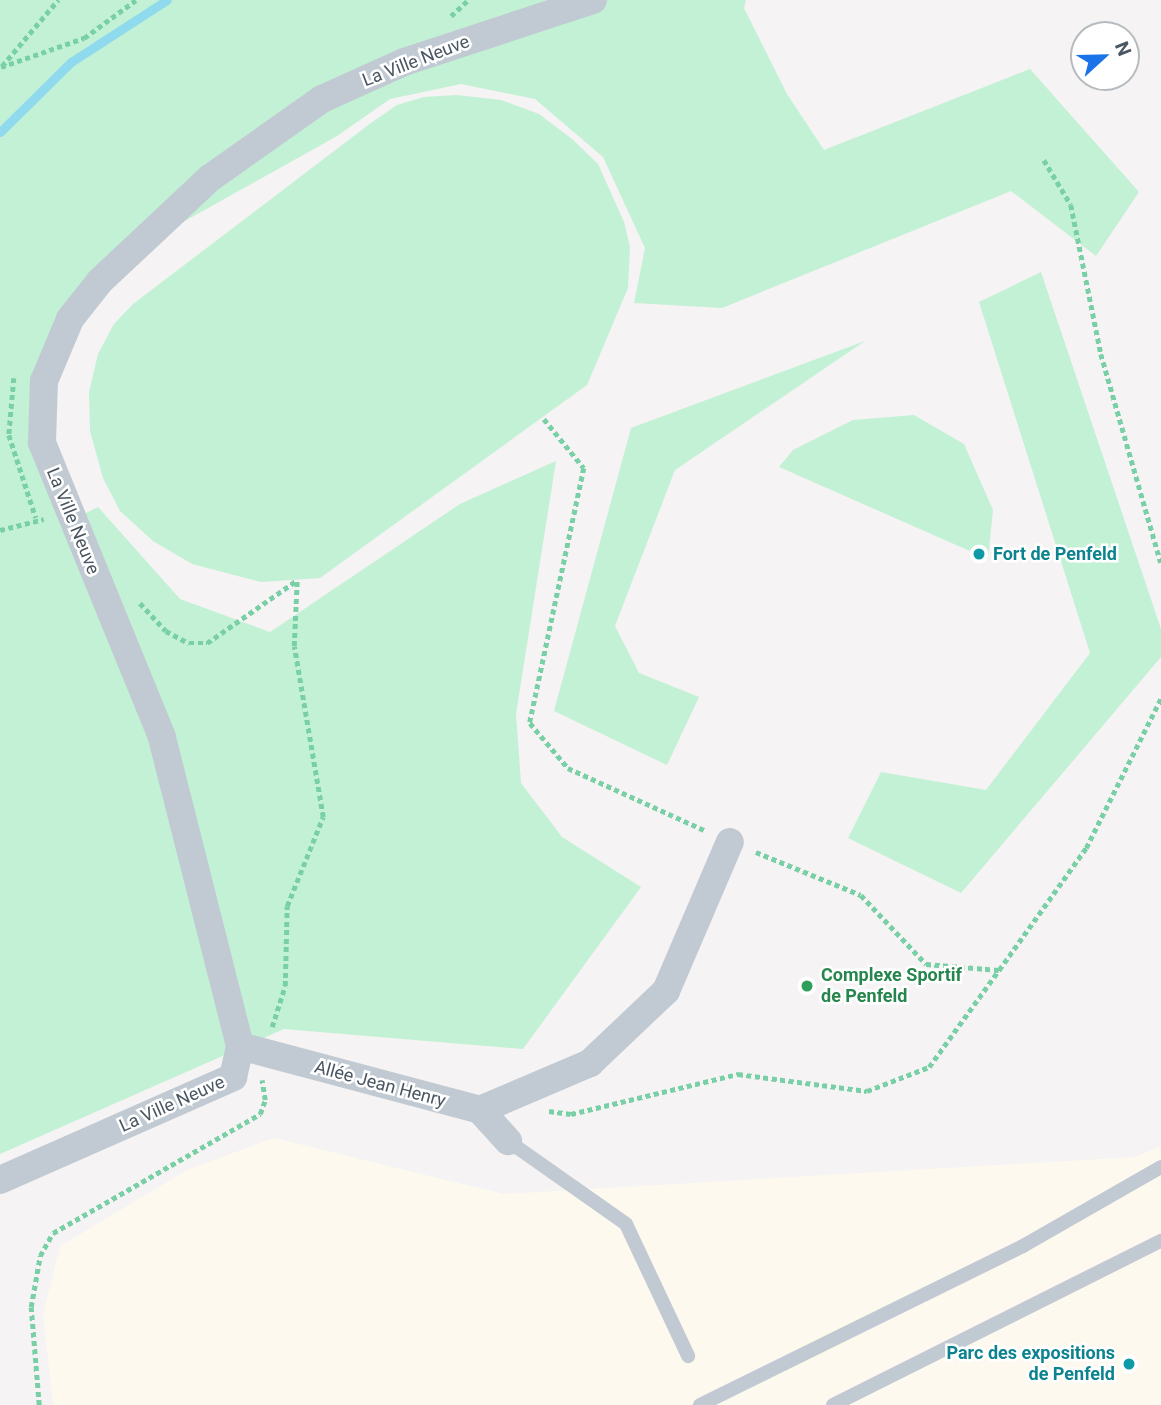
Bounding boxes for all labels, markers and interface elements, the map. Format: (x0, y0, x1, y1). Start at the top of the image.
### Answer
north arrow (1070, 21, 1140, 91)
street label: La Ville Neuve (359, 31, 473, 91)
text: N (1110, 38, 1136, 59)
street label: La Ville Neuve (42, 465, 104, 577)
place label: Fort de Penfeld (993, 543, 1117, 565)
marker: Fort de Penfeld (971, 546, 987, 562)
place label: Complexe Sportif de Penfeld (821, 965, 962, 1007)
marker: Complexe Sportif de Penfeld (799, 978, 815, 994)
street label: Allée Jean Henry (312, 1056, 448, 1112)
street label: La Ville Neuve (116, 1071, 228, 1137)
place label: Parc des expositions de Penfeld (946, 1343, 1115, 1386)
marker: Parc des expositions de Penfeld (1121, 1356, 1137, 1372)

